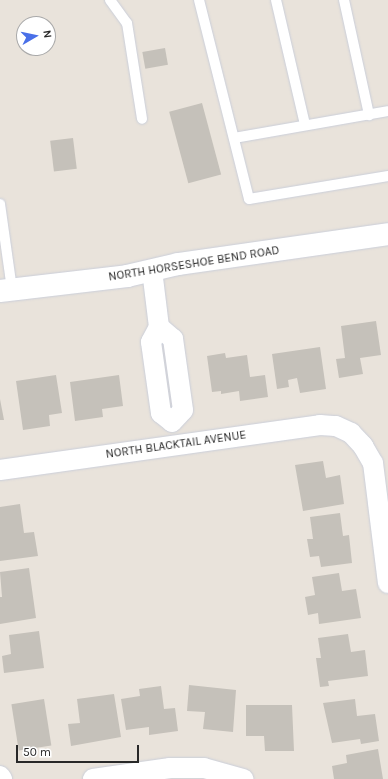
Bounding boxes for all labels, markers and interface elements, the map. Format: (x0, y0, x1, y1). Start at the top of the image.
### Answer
north arrow (16, 16, 56, 56)
text: N (40, 29, 54, 39)
street label: NORTH HORSESHOE BEND ROAD (107, 243, 281, 285)
street label: NORTH BLACKTAIL AVENUE (105, 428, 247, 462)
scale bar (18, 737, 141, 763)
text: 50 m (23, 745, 51, 759)

